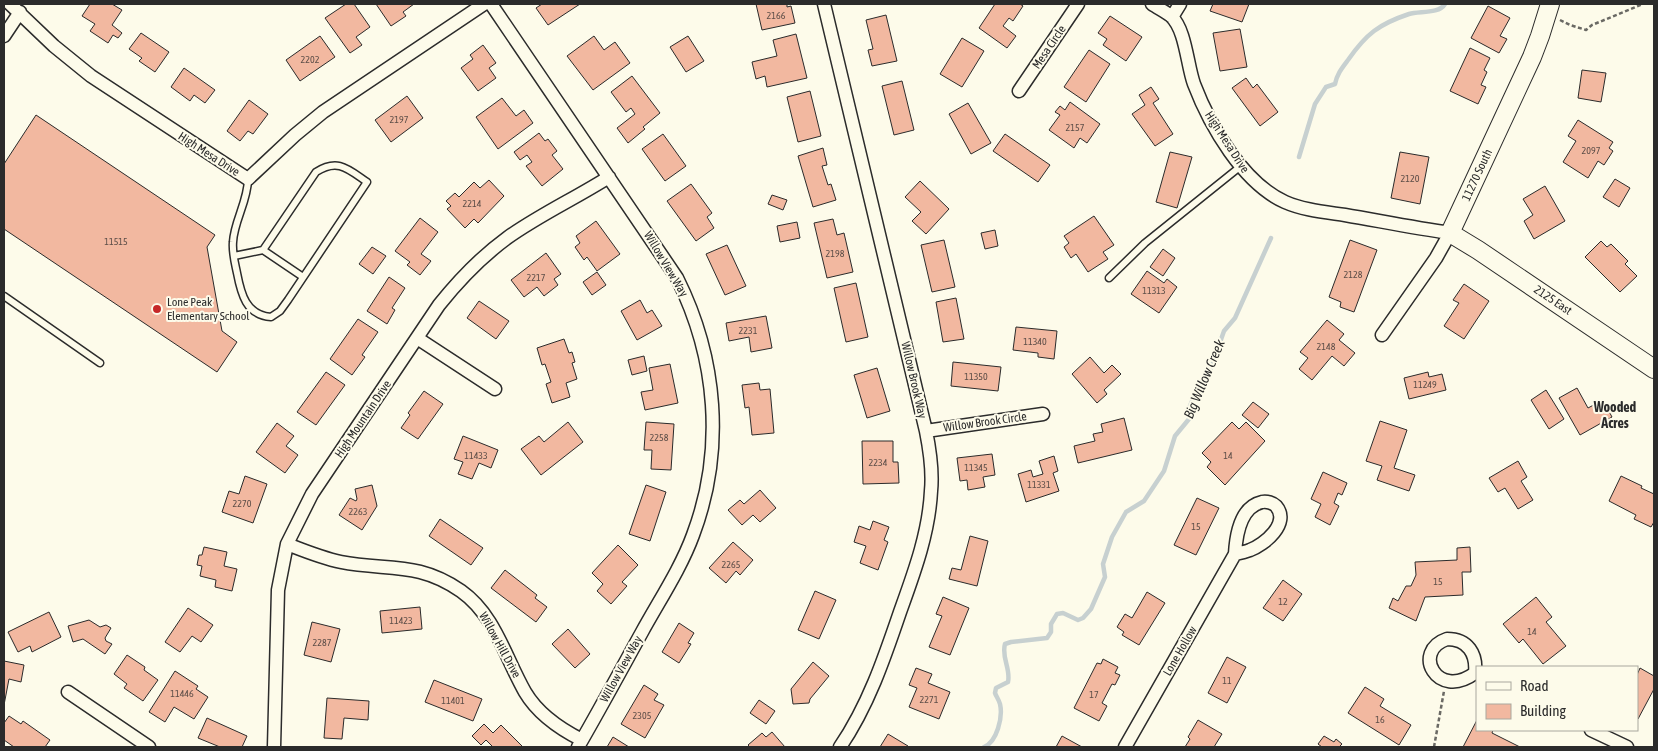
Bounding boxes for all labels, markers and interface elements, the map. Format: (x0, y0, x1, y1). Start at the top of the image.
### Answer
house number: 2166 (767, 10, 786, 21)
street label: Mesa Circle (1029, 23, 1069, 71)
house number: 2202 (301, 54, 320, 65)
street label: High Mesa Drive (1202, 109, 1252, 175)
house number: 2197 (390, 114, 409, 125)
house number: 2157 (1066, 122, 1085, 133)
street label: High Mesa Drive (176, 129, 242, 179)
house number: 2097 (1582, 145, 1601, 156)
street label: 11270 South (1459, 147, 1495, 203)
house number: 2120 (1401, 173, 1420, 184)
house number: 2214 (463, 198, 482, 209)
street label: Willow View Way (641, 229, 691, 299)
house number: 11515 (104, 236, 128, 247)
house number: 2198 (826, 248, 845, 259)
house number: 2128 (1344, 269, 1363, 280)
house number: 2217 (527, 272, 546, 283)
street label: 2125 East (1531, 282, 1575, 318)
house number: 11313 (1142, 285, 1166, 296)
place label: Lone Peak Elementary School (167, 295, 250, 323)
marker: Lone Peak Elementary School (151, 303, 163, 315)
house number: 2231 (739, 325, 758, 336)
house number: 11340 (1023, 336, 1047, 347)
water label: Big Willow Creek (1180, 336, 1228, 421)
street label: Willow Brook Way (898, 340, 930, 420)
house number: 2148 (1317, 341, 1336, 352)
house number: 11350 (964, 371, 988, 382)
street label: High Mountain Drive (332, 378, 394, 460)
house number: 11249 (1413, 379, 1437, 390)
district label: Wooded Acres (1593, 399, 1637, 431)
street label: Willow Brook Circle (942, 409, 1028, 435)
house number: 2258 (650, 432, 669, 443)
house number: 11433 (464, 450, 488, 461)
house number: 14 (1223, 450, 1233, 461)
house number: 2234 (869, 457, 888, 468)
house number: 11345 (964, 462, 988, 473)
house number: 11331 (1027, 479, 1051, 490)
house number: 2270 (233, 498, 252, 509)
house number: 2263 (349, 506, 368, 517)
house number: 15 (1191, 521, 1201, 532)
house number: 2265 (722, 559, 741, 570)
house number: 15 (1433, 576, 1443, 587)
house number: 12 (1278, 596, 1288, 607)
street label: Willow Hill Drive (476, 610, 524, 680)
house number: 11423 (389, 615, 413, 626)
street label: Lone Hollow (1160, 624, 1200, 678)
house number: 14 (1527, 626, 1537, 637)
street label: Willow View Way (597, 633, 645, 705)
house number: 2287 (313, 637, 332, 648)
legend (1476, 666, 1638, 731)
house number: 11 (1222, 675, 1232, 686)
text: Road (1520, 677, 1549, 694)
house number: 11446 (170, 688, 194, 699)
house number: 17 (1089, 689, 1099, 700)
house number: 2271 (920, 694, 939, 705)
house number: 11401 (441, 695, 465, 706)
text: Building (1520, 702, 1566, 719)
house number: 2305 (633, 710, 652, 721)
house number: 16 (1375, 714, 1385, 725)

